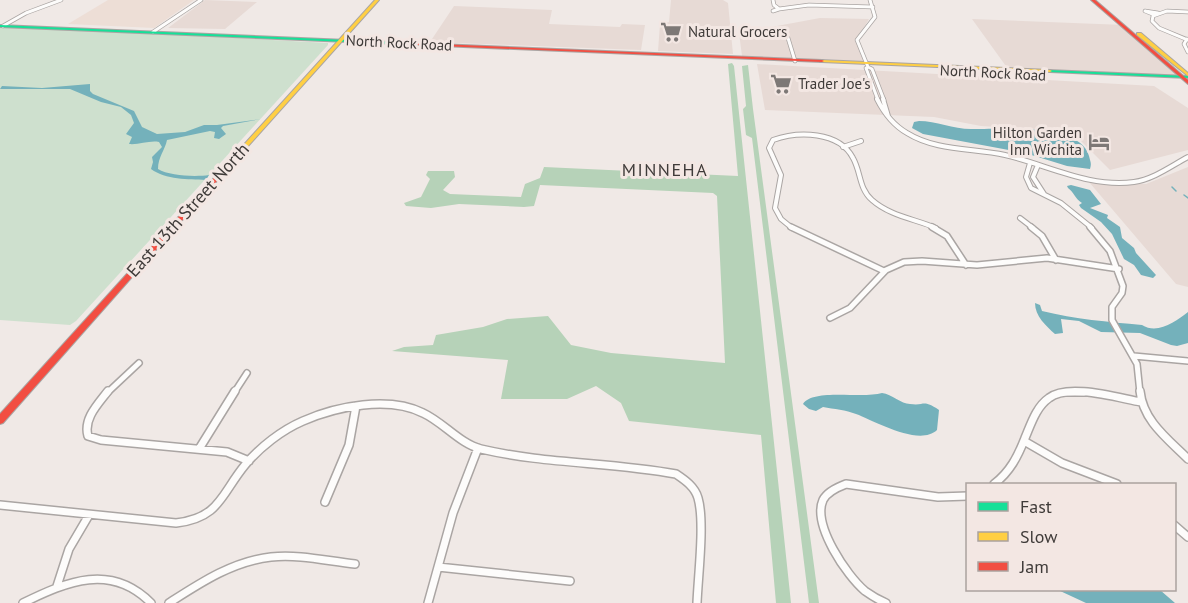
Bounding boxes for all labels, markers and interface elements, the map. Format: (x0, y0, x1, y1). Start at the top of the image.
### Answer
supermarket icon: Natural Grocers (659, 20, 683, 44)
place label: Natural Grocers (688, 22, 787, 41)
street label: North Rock Road (345, 30, 453, 55)
street label: North Rock Road (939, 60, 1047, 85)
supermarket icon: Trader Joe's (769, 72, 793, 96)
place label: Trader Joe's (798, 74, 871, 93)
place label: Hilton Garden Inn Wichita (993, 123, 1082, 159)
hotel icon: Hilton Garden Inn Wichita (1087, 130, 1111, 154)
street label: East 13th Street North (121, 138, 254, 281)
district label: MINNEHA (622, 158, 708, 181)
legend (966, 483, 1176, 591)
text: Fast (1020, 495, 1052, 518)
text: Slow (1020, 525, 1058, 548)
text: Jam (1019, 555, 1049, 578)

